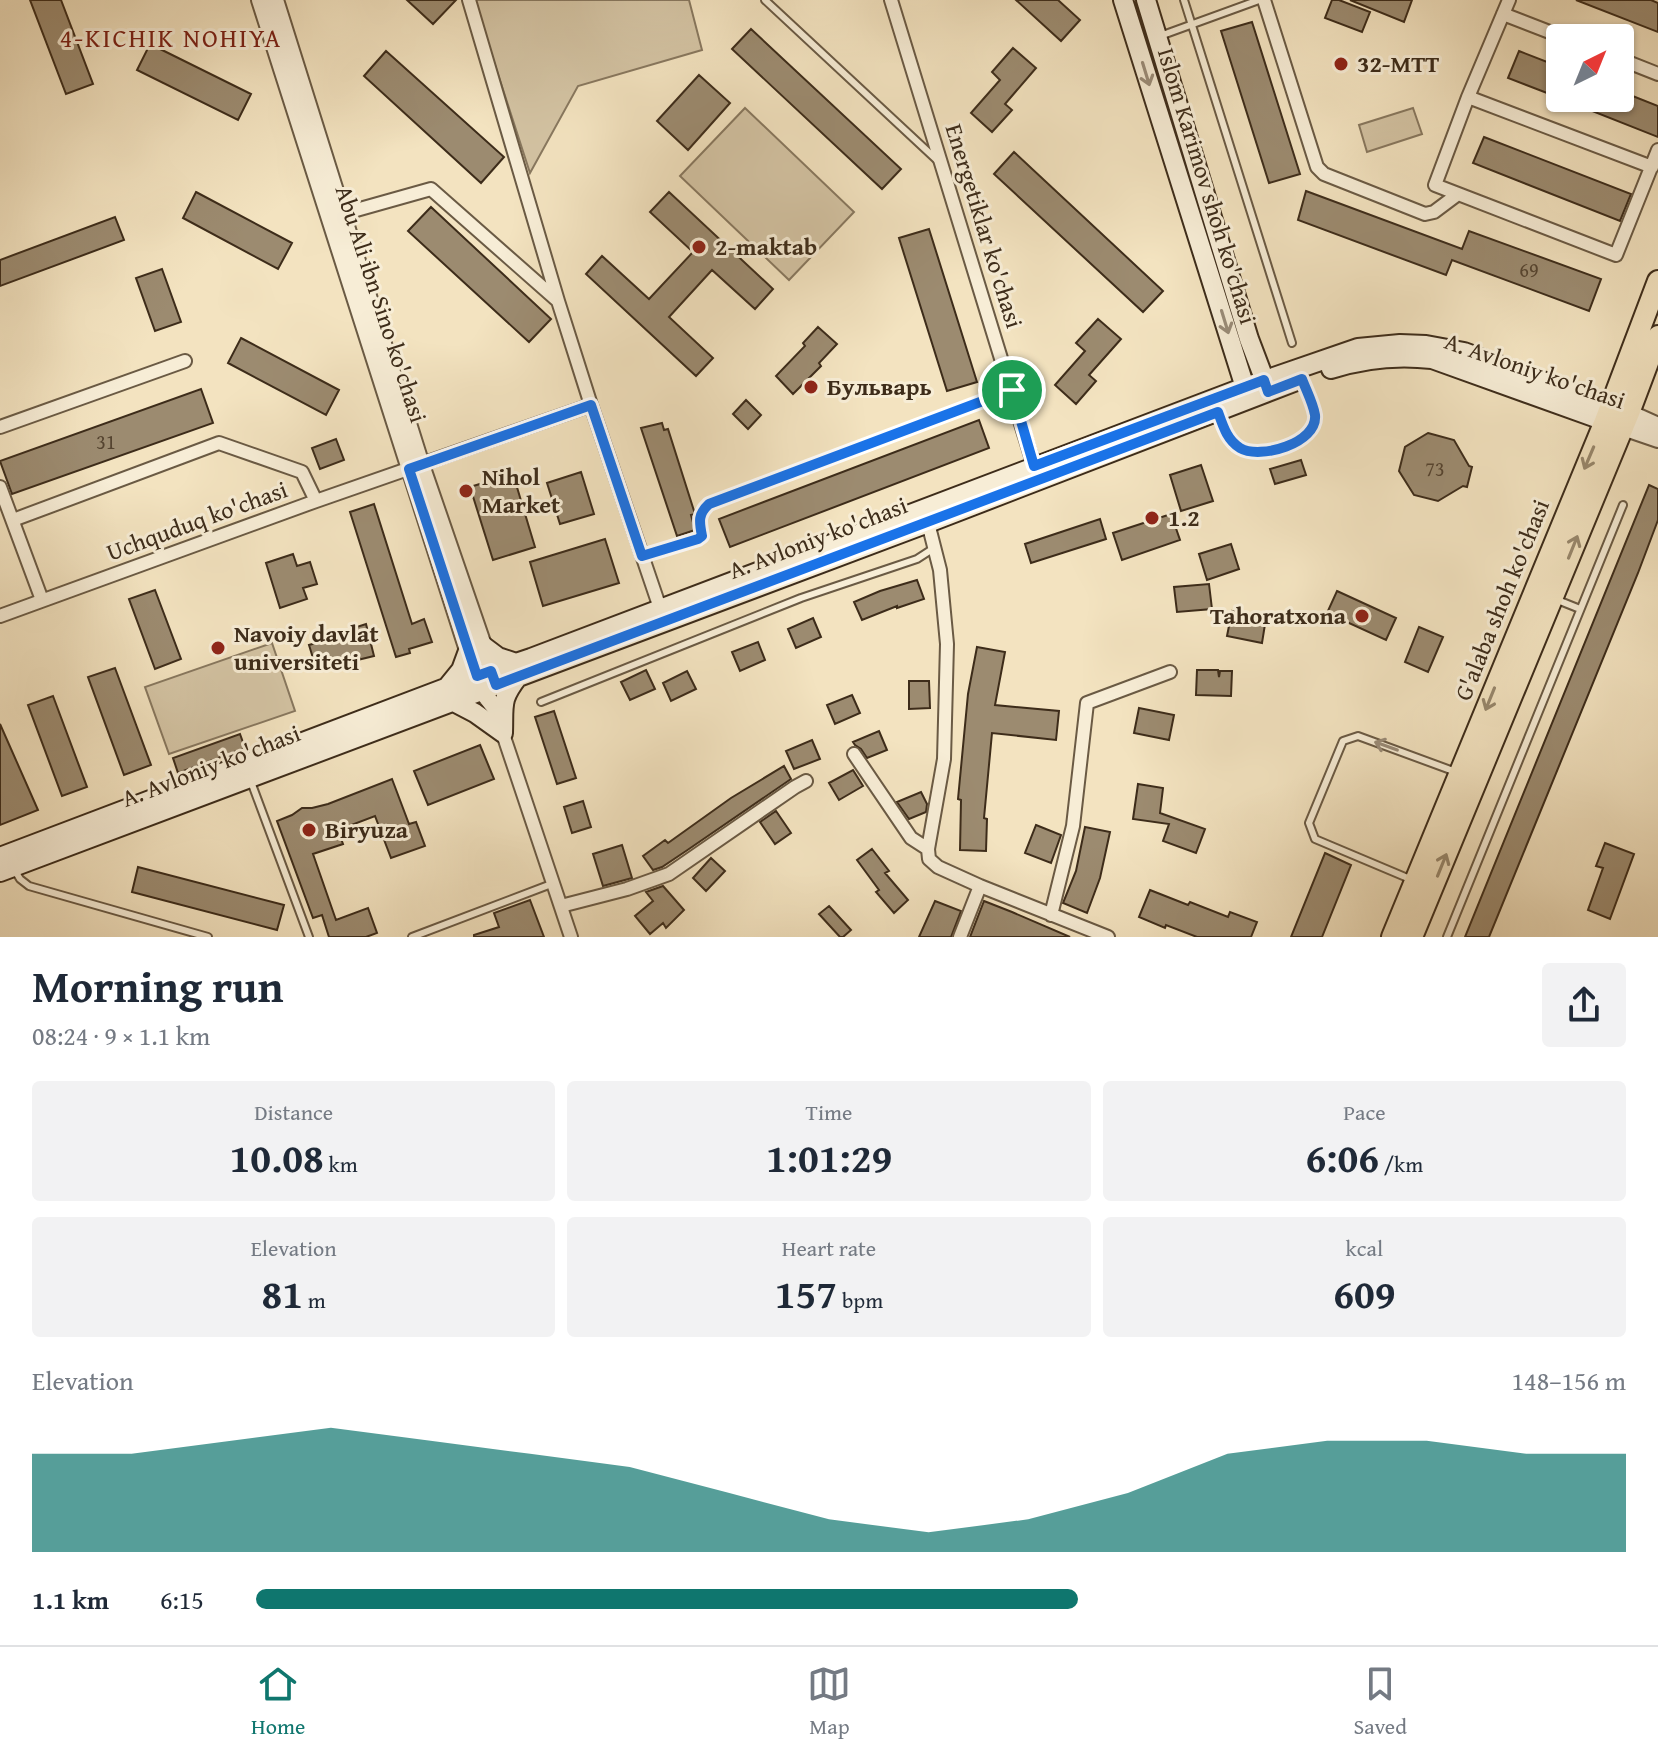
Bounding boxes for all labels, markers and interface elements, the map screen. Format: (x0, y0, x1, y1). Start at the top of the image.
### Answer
district label: 4-KICHIK NOHIYA (60, 18, 282, 57)
north arrow (1546, 24, 1634, 112)
map controls (1546, 24, 1634, 112)
street label: Islom Karimov shoh ko'chasi (1149, 43, 1266, 328)
place label: 32-MTT (1357, 46, 1440, 81)
marker: 32-MTT (1332, 55, 1350, 73)
one-way arrow (1140, 62, 1155, 87)
street label: Energetiklar ko'chasi (937, 119, 1032, 333)
street label: Abu Ali ibn Sino ko'chasi (327, 181, 436, 427)
place label: 2-maktab (715, 229, 817, 264)
marker: 2-maktab (690, 238, 708, 256)
house number: 69 (1519, 255, 1539, 284)
one-way arrow (1218, 310, 1233, 335)
street label: A. Avloniy ko'chasi (1440, 323, 1630, 418)
pin (978, 356, 1046, 424)
icon: arrive (990, 368, 1034, 412)
place label: Бульварь (827, 369, 932, 404)
marker: Бульварь (802, 378, 820, 396)
house number: 31 (96, 427, 116, 456)
one-way arrow (1581, 445, 1595, 470)
house number: 73 (1425, 454, 1445, 483)
place label: Nihol Market (482, 459, 560, 522)
street label: Uchquduq ko'chasi (101, 471, 293, 570)
marker: Nihol Market (457, 482, 475, 500)
street label: A. Avloniy ko'chasi (723, 487, 913, 588)
street label: G'alaba shoh ko'chasi (1445, 494, 1558, 706)
place label: 1.2 (1168, 500, 1200, 535)
marker: 1.2 (1143, 509, 1161, 527)
one-way arrow (1566, 535, 1581, 560)
place label: Tahoratxona (1210, 598, 1347, 633)
marker: Tahoratxona (1353, 607, 1371, 625)
place label: Navoiy davlat universiteti (234, 616, 378, 679)
marker: Navoiy davlat universiteti (209, 639, 227, 657)
one-way arrow (1482, 686, 1496, 710)
street label: A. Avloniy ko'chasi (116, 715, 306, 816)
one-way arrow (1375, 738, 1399, 752)
place label: Biryuza (325, 812, 409, 847)
marker: Biryuza (300, 821, 318, 839)
one-way arrow (1436, 853, 1450, 878)
text: Morning run (32, 954, 283, 1018)
button: share (1542, 963, 1626, 1047)
text: 08:24 · 9 × 1.1 km (32, 1016, 210, 1055)
text: Distance (254, 1096, 333, 1128)
text: Time (806, 1096, 852, 1128)
text: Pace (1343, 1096, 1385, 1128)
text: 10.08 (230, 1128, 324, 1187)
text: 1:01:29 (766, 1128, 892, 1187)
text: 6:06 (1305, 1128, 1379, 1187)
text: km (324, 1148, 358, 1180)
text: /km (1379, 1148, 1423, 1180)
text: Elevation (251, 1232, 337, 1264)
text: Heart rate (782, 1232, 876, 1264)
text: kcal (1346, 1232, 1383, 1264)
text: 81 (262, 1264, 303, 1323)
text: 157 (775, 1264, 837, 1323)
text: 609 (1333, 1264, 1395, 1323)
text: m (303, 1284, 326, 1316)
text: bpm (837, 1284, 883, 1316)
text: Elevation (32, 1361, 134, 1400)
text: 148–156 m (1512, 1361, 1626, 1400)
text: 1.1 km (32, 1580, 109, 1619)
text: 6:15 (160, 1580, 204, 1619)
tab: Home (251, 1662, 305, 1742)
tab: Map (807, 1662, 851, 1742)
tab: Saved (1354, 1662, 1407, 1742)

